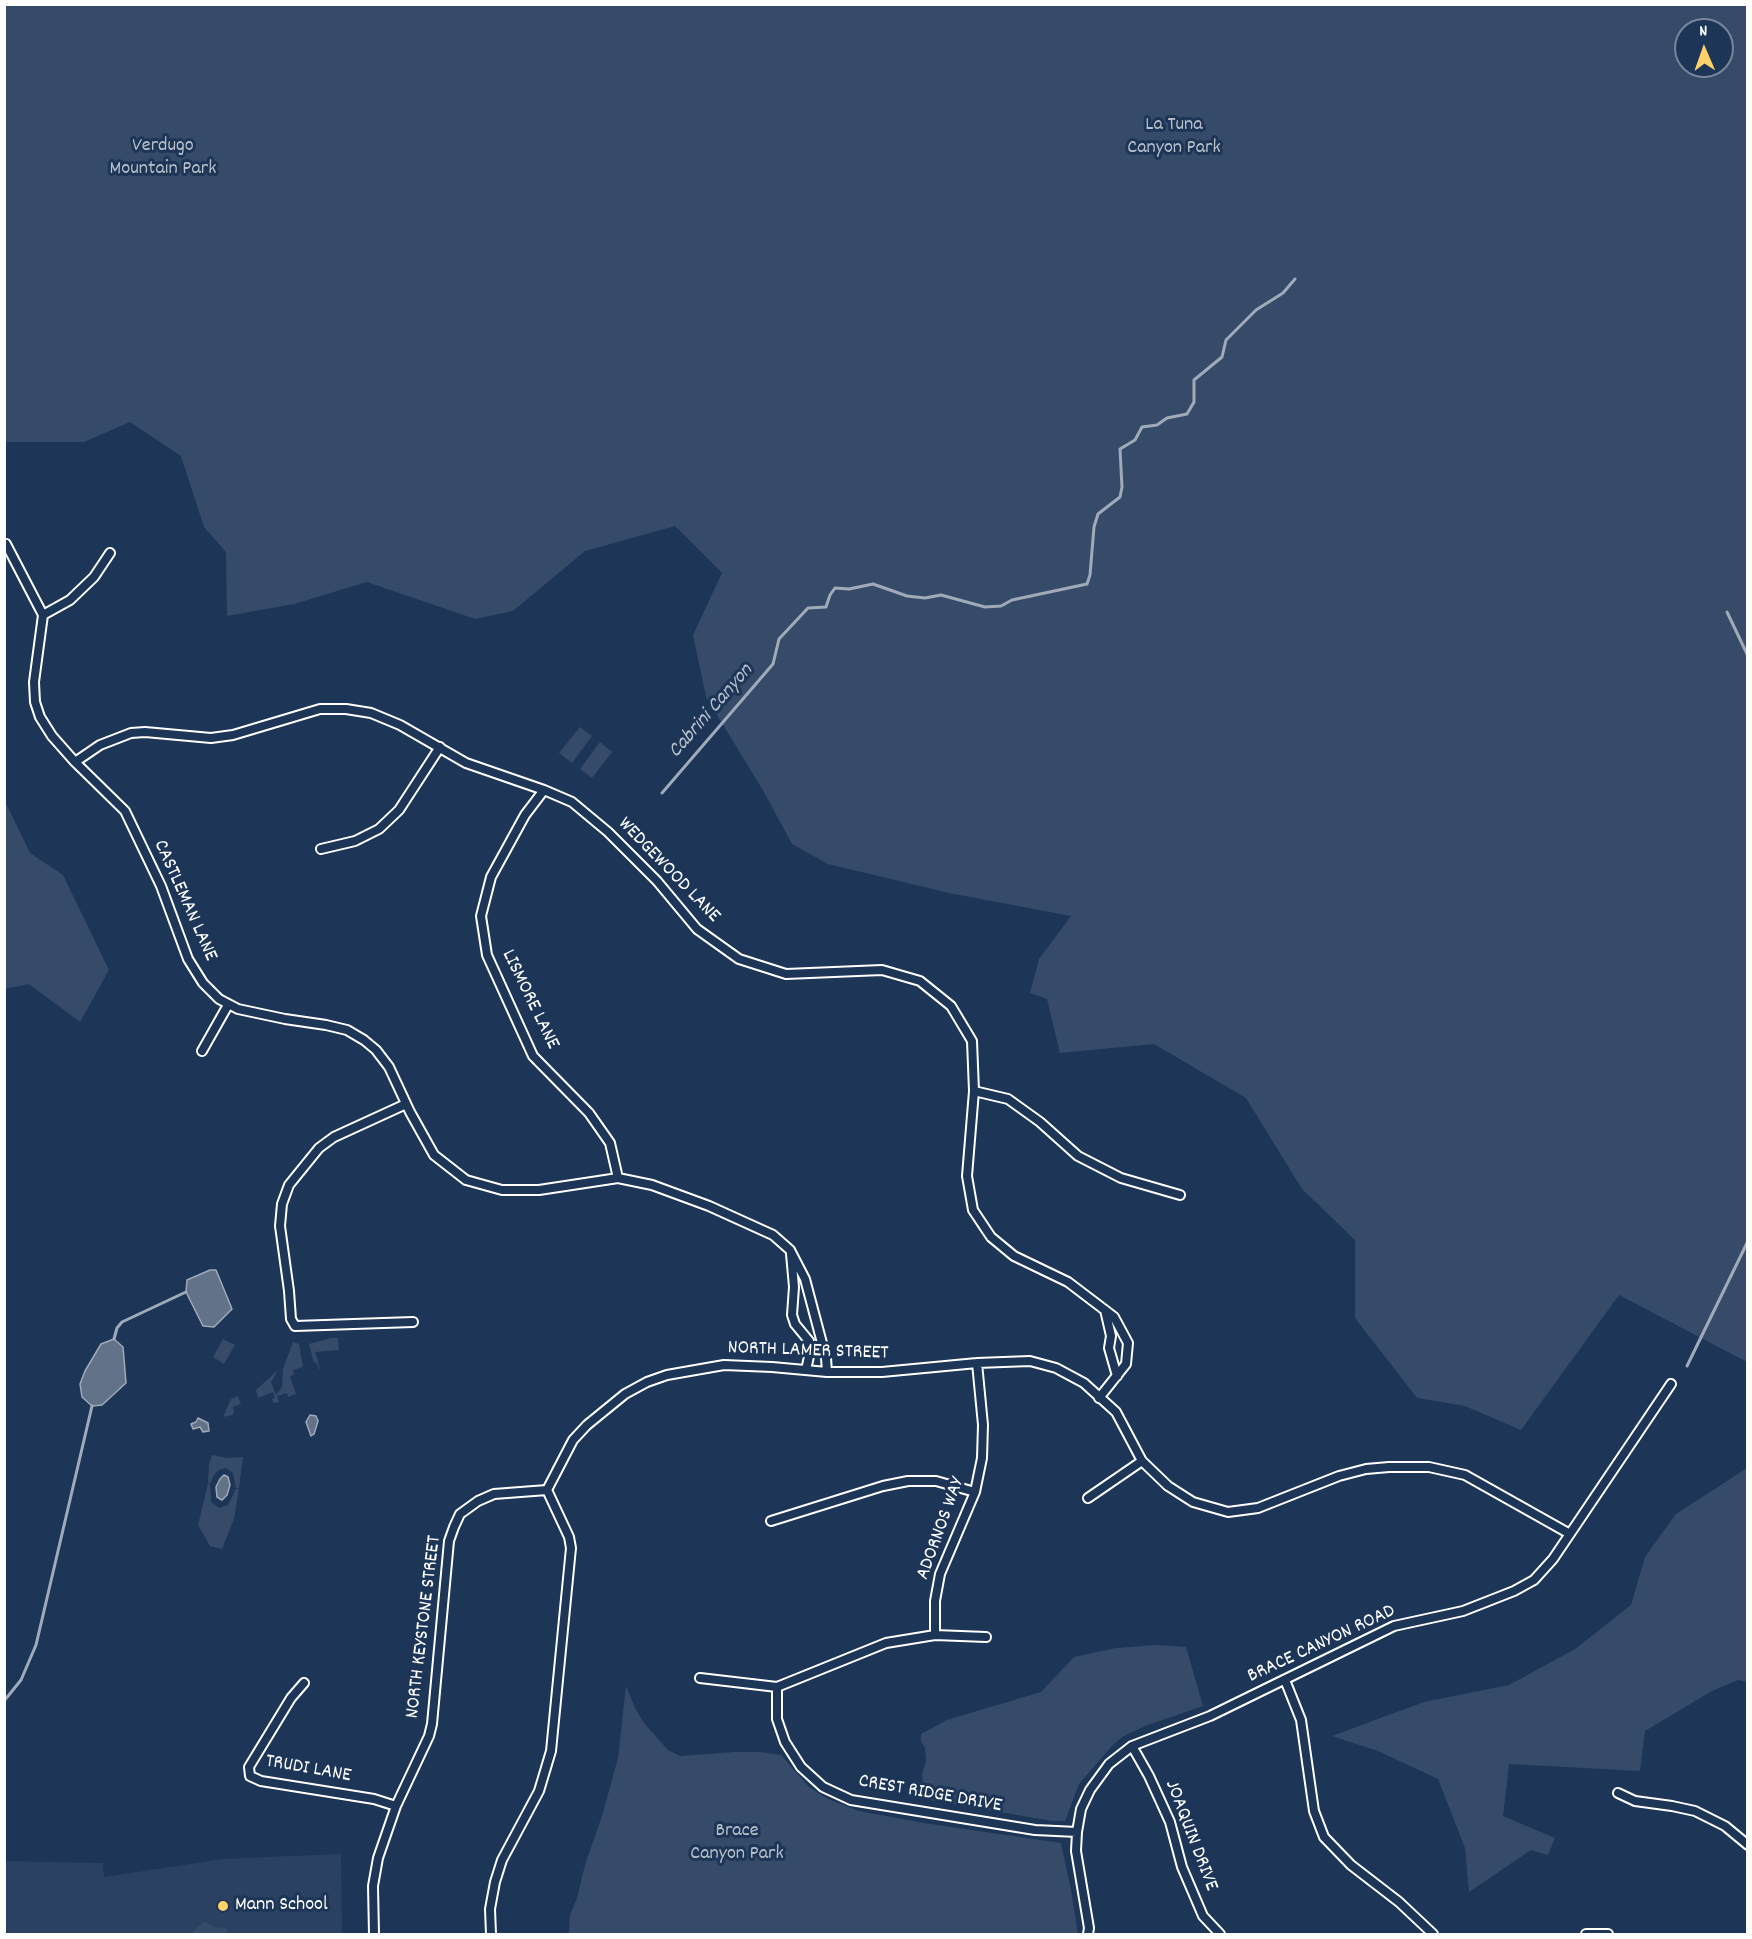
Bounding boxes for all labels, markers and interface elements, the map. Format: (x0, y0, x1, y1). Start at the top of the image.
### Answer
north arrow (1674, 18, 1734, 78)
text: N (1699, 20, 1708, 43)
park label: La Tuna Canyon Park (1127, 114, 1221, 161)
park label: Verdugo Mountain Park (110, 135, 216, 182)
water label: Cabrini Canyon (664, 660, 760, 764)
street label: WEDGEWOOD LANE (612, 813, 724, 929)
street label: CASTLEMAN LANE (147, 837, 221, 965)
street label: LISMORE LANE (495, 946, 563, 1054)
street label: NORTH LAMER STREET (727, 1337, 889, 1367)
street label: ADORNOS WAY (912, 1475, 972, 1583)
street label: NORTH KEYSTONE STREET (402, 1534, 448, 1720)
street label: BRACE CANYON ROAD (1244, 1600, 1400, 1690)
street label: TRUDI LANE (263, 1751, 353, 1789)
street label: CREST RIDGE DRIVE (856, 1771, 1004, 1819)
street label: JOAQUIN DRIVE (1158, 1777, 1222, 1895)
park label: Brace Canyon Park (690, 1820, 784, 1867)
place label: Mann School (235, 1894, 328, 1918)
marker: Mann School (216, 1899, 230, 1913)

